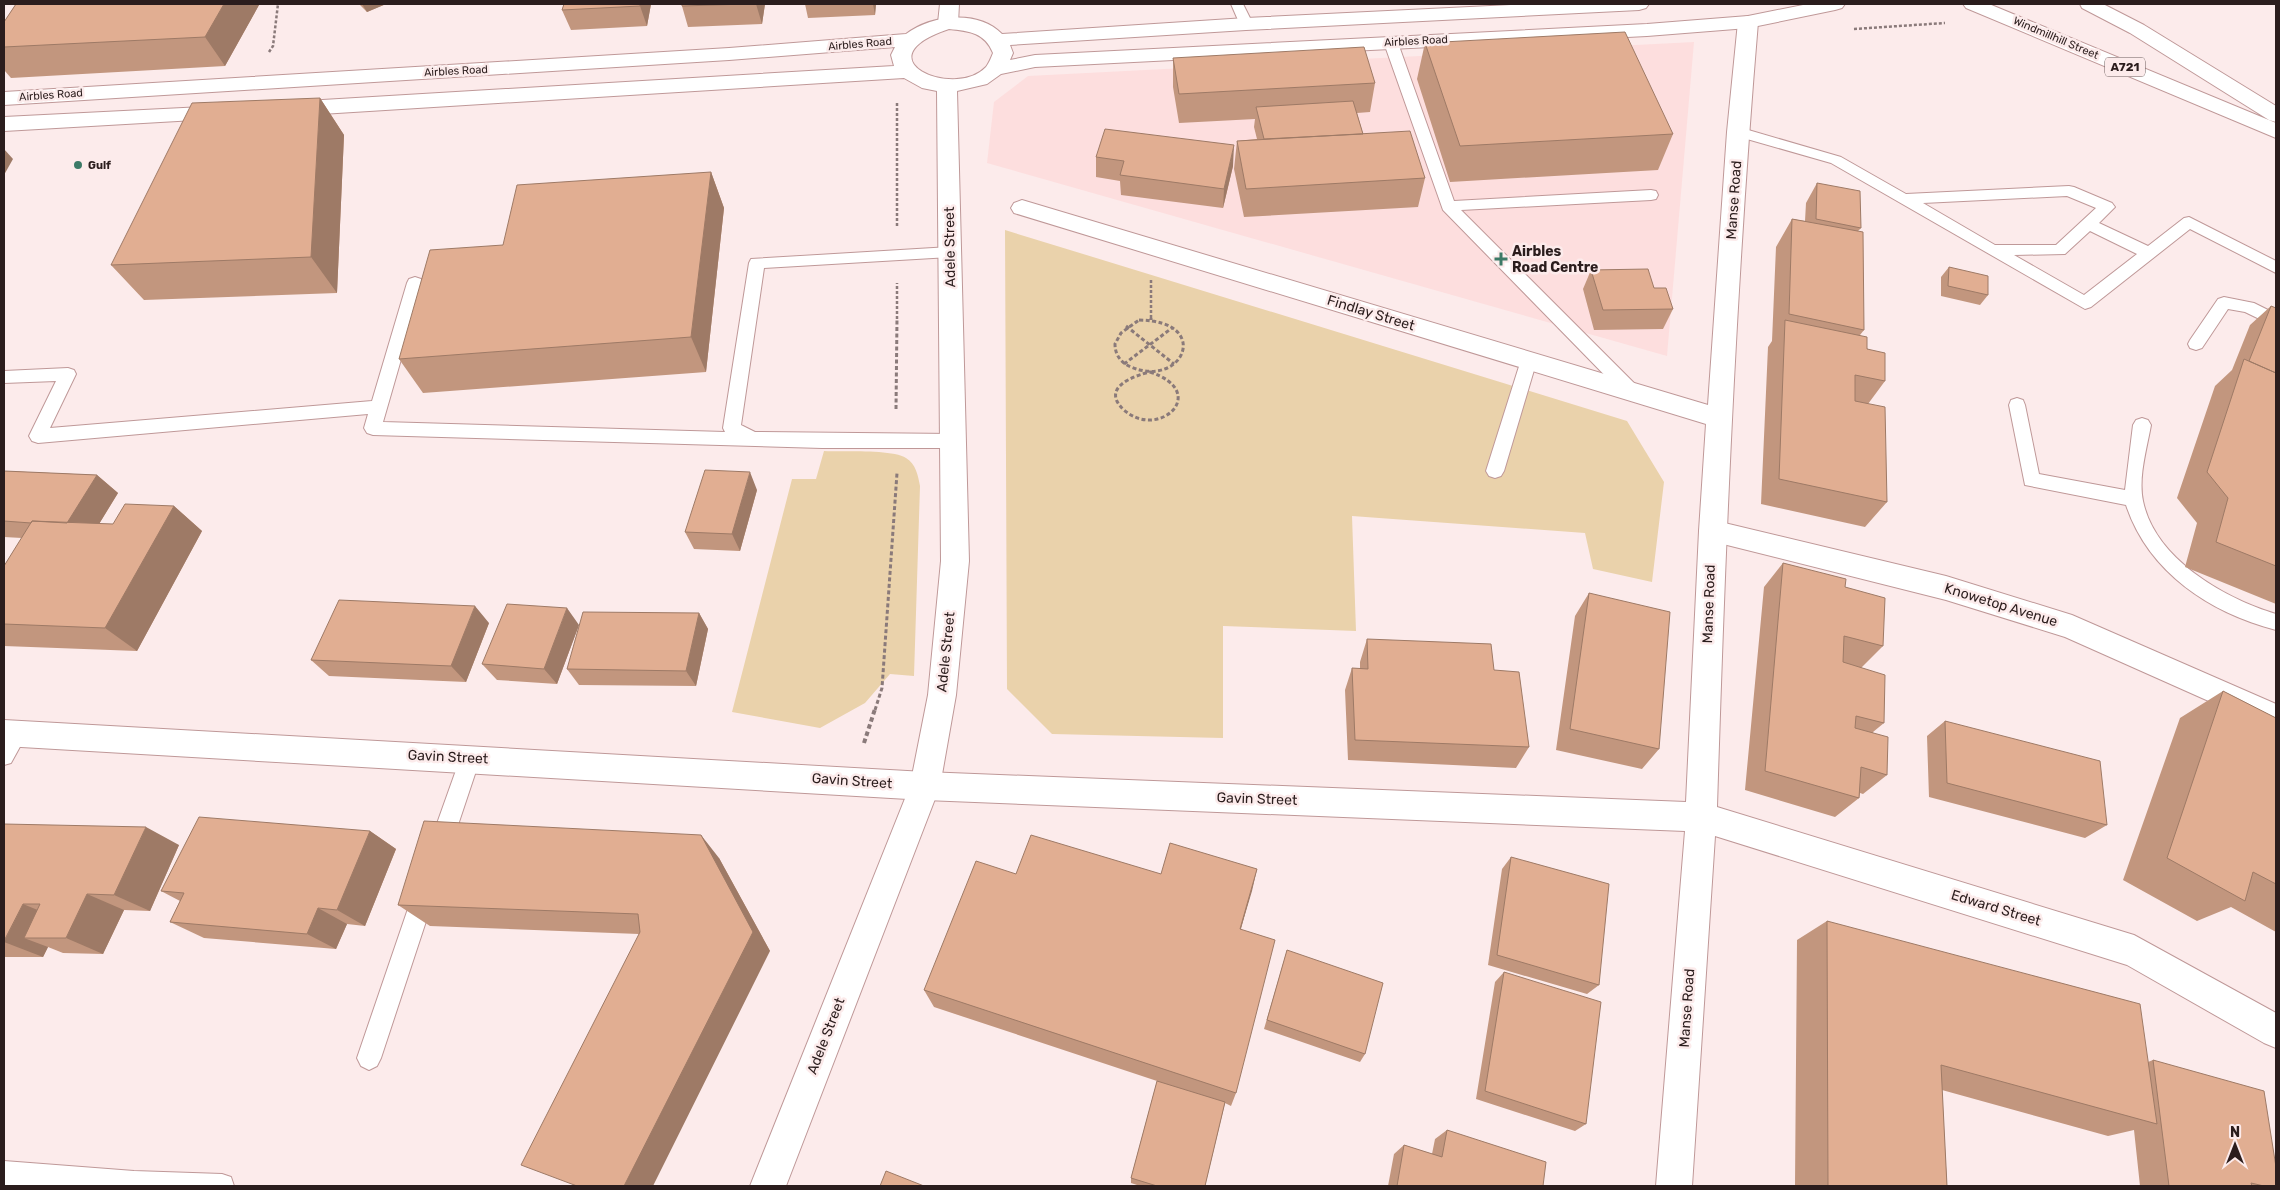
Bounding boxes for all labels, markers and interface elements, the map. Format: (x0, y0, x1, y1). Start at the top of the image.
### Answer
street label: Windmillhill Street (2011, 14, 2101, 62)
street label: Airbles Road (1384, 33, 1448, 49)
street label: Airbles Road (828, 35, 892, 53)
road number: A721 (2105, 58, 2145, 76)
street label: Airbles Road (424, 63, 488, 79)
street label: Airbles Road (19, 86, 83, 104)
marker: Gulf (72, 159, 84, 171)
place label: Gulf (88, 159, 111, 172)
street label: Manse Road (1723, 160, 1745, 240)
street label: Adele Street (941, 206, 959, 287)
place label: Airbles Road Centre (1512, 243, 1598, 276)
marker: Airbles Road Centre (1494, 252, 1508, 266)
street label: Findlay Street (1325, 292, 1417, 335)
street label: Manse Road (1699, 564, 1719, 644)
street label: Knowetop Avenue (1942, 580, 2060, 630)
street label: Adele Street (933, 611, 959, 693)
street label: Gavin Street (407, 746, 489, 768)
street label: Gavin Street (811, 770, 893, 792)
street label: Gavin Street (1216, 789, 1298, 809)
street label: Edward Street (1949, 886, 2043, 930)
street label: Manse Road (1676, 968, 1698, 1048)
street label: Adele Street (804, 995, 849, 1077)
north arrow (2210, 1120, 2260, 1170)
text: N (2230, 1124, 2240, 1141)

